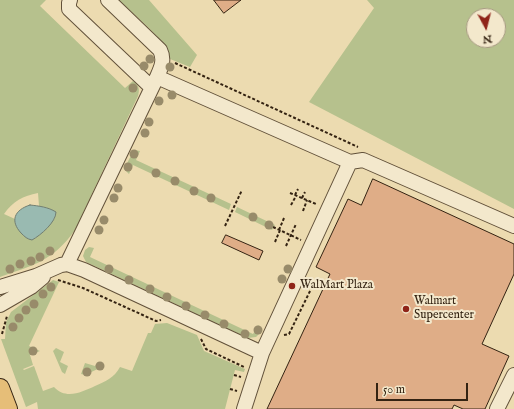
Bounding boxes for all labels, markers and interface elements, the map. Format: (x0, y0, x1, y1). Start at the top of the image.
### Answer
north arrow (466, 8, 506, 48)
text: N (482, 31, 493, 46)
place label: WalMart Plaza (300, 279, 373, 293)
marker: WalMart Plaza (287, 281, 297, 291)
place label: Walmart Supercenter (414, 295, 474, 323)
marker: Walmart Supercenter (401, 304, 411, 314)
scale bar (378, 375, 470, 401)
text: 50 m (383, 382, 405, 397)

